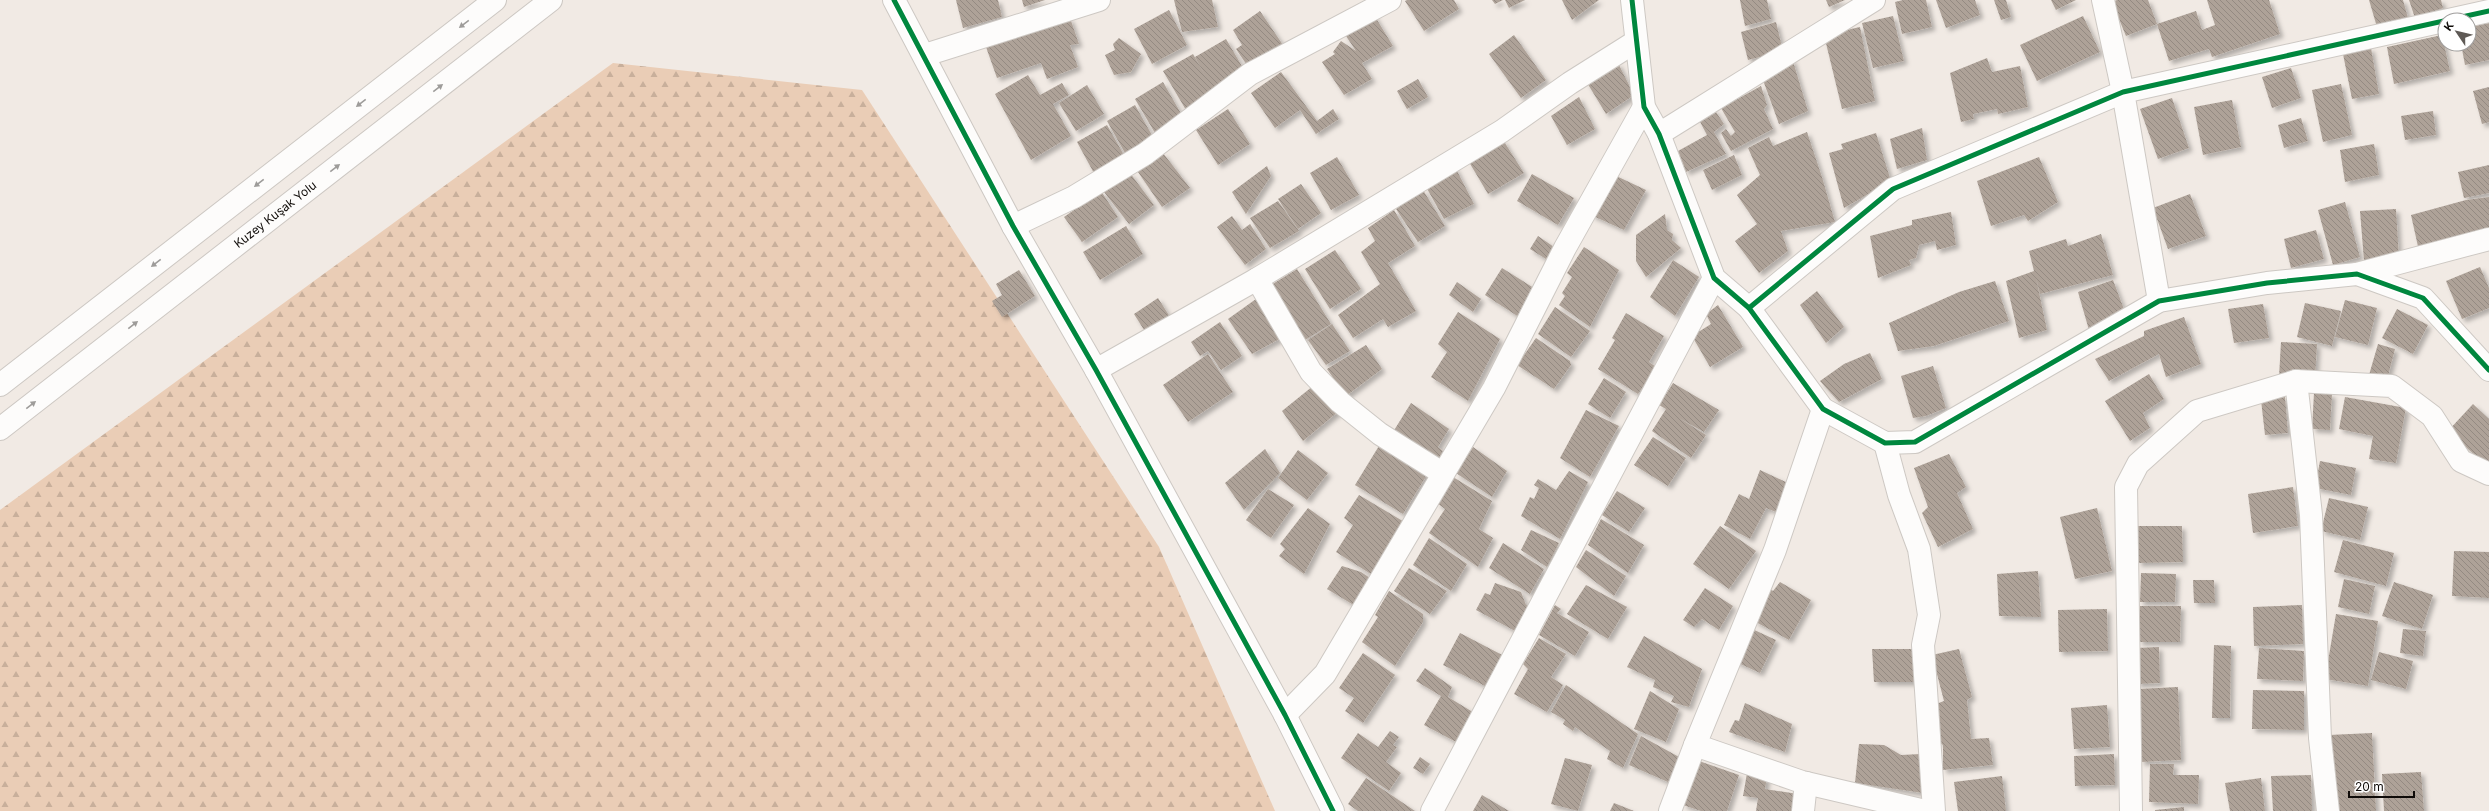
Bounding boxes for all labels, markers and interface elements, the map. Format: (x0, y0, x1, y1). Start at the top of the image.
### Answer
north arrow (2437, 12, 2477, 52)
one-way arrow (459, 19, 470, 28)
text: K (2441, 19, 2457, 34)
one-way arrow (433, 84, 443, 92)
one-way arrow (356, 99, 367, 107)
one-way arrow (330, 163, 341, 172)
street label: Kuzey Kuşak Yolu (231, 177, 319, 251)
one-way arrow (253, 179, 264, 187)
one-way arrow (151, 259, 162, 267)
one-way arrow (128, 321, 139, 329)
one-way arrow (25, 400, 36, 409)
scale bar (2349, 773, 2414, 799)
text: 20 m (2355, 779, 2384, 794)

